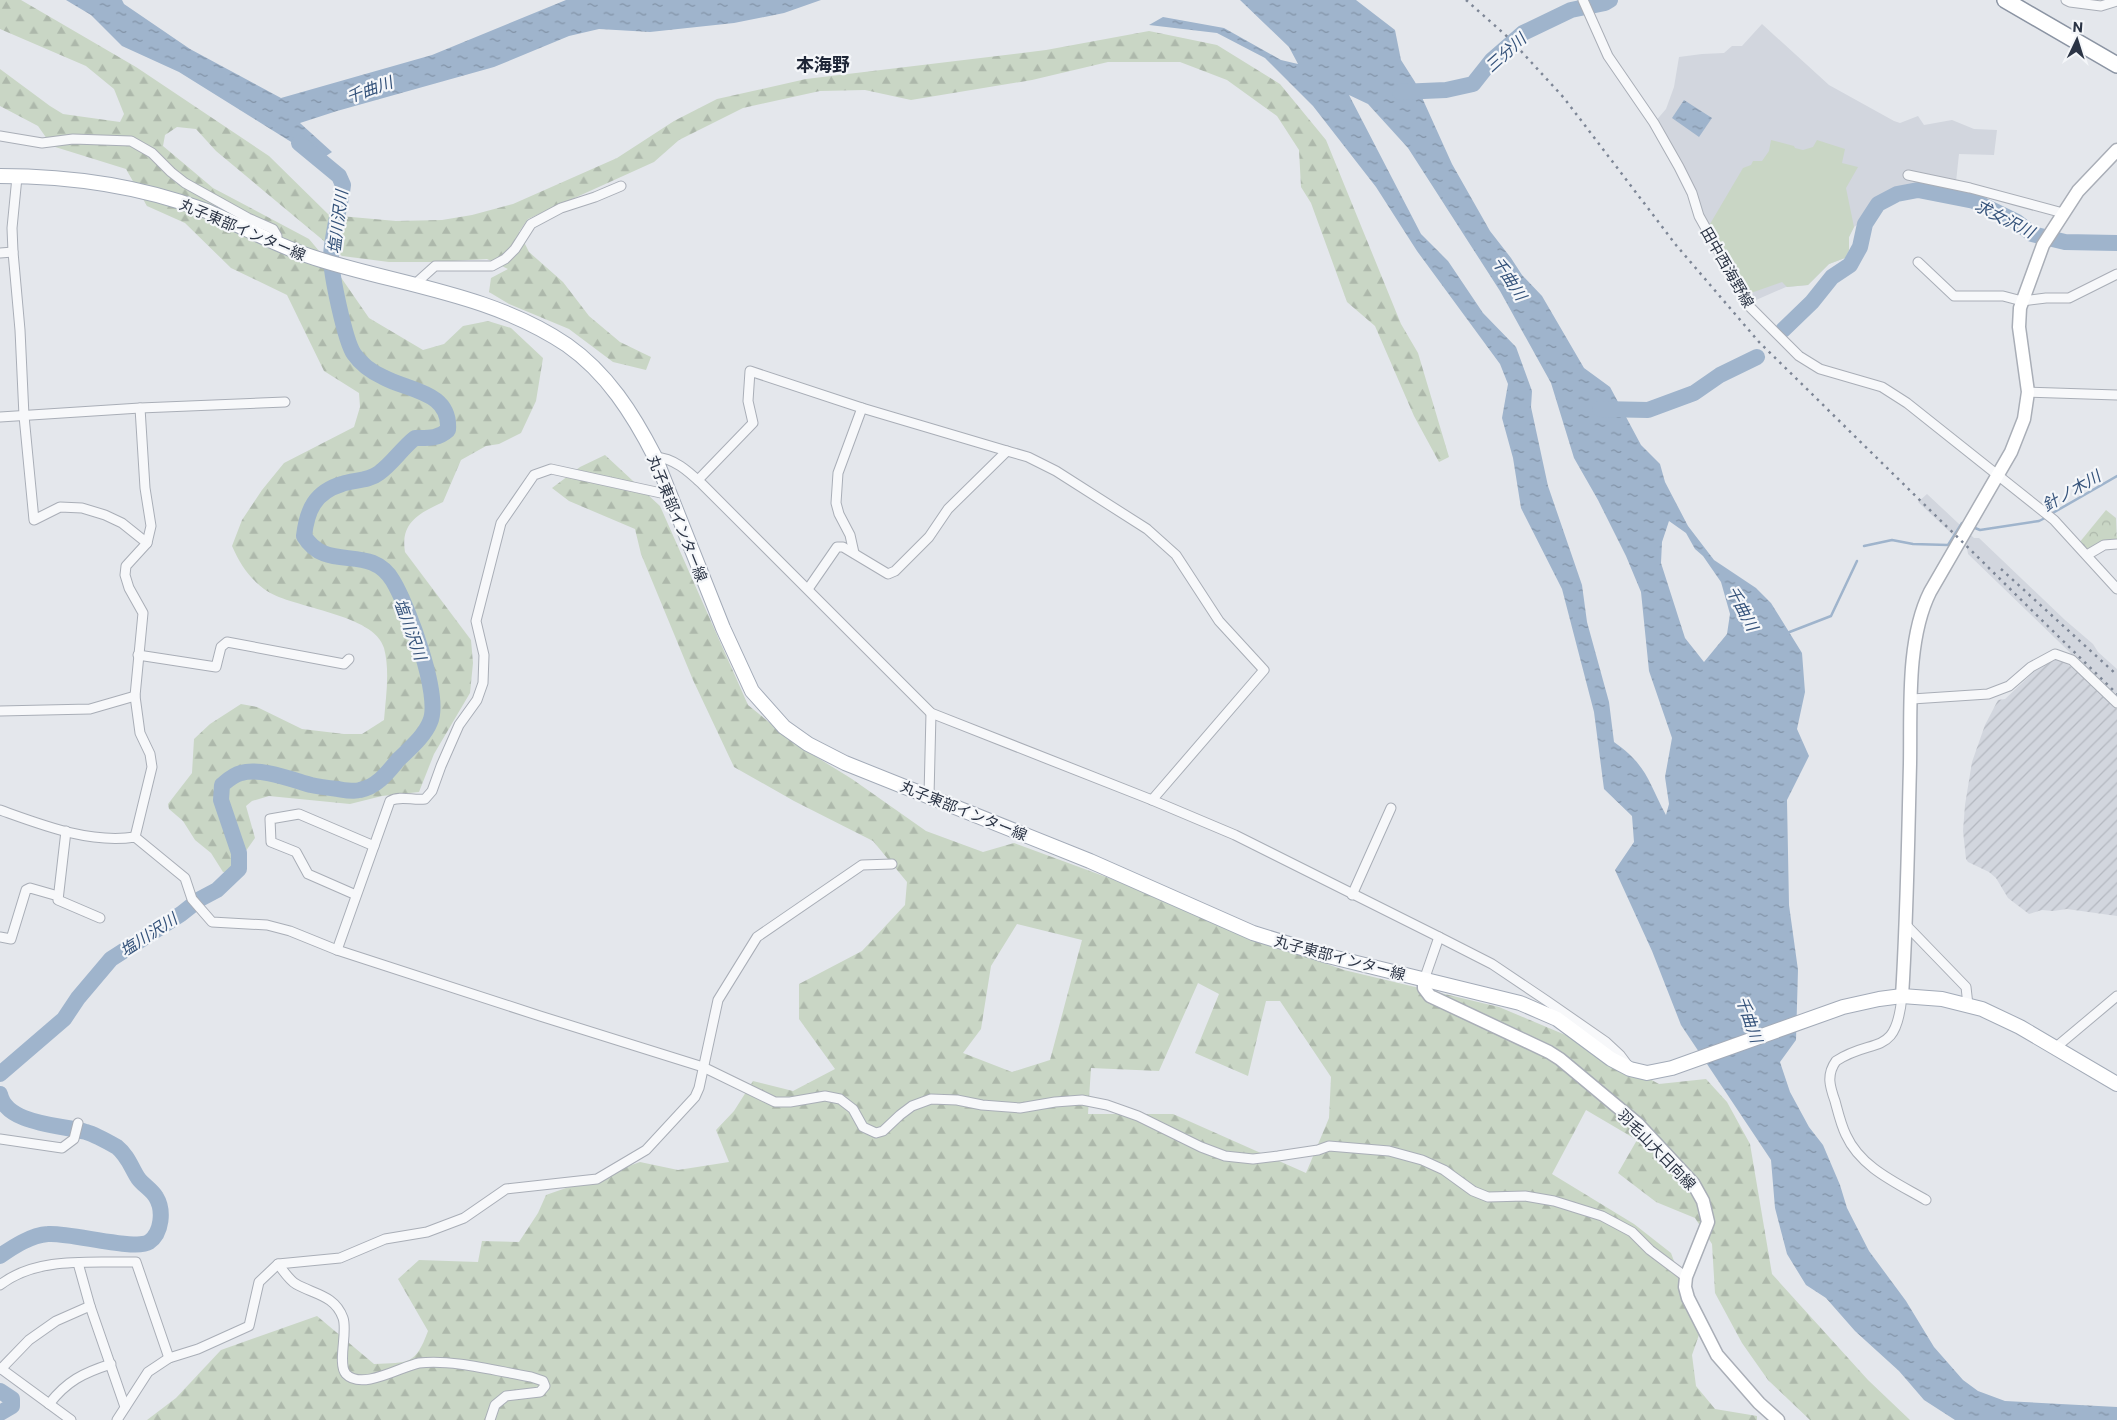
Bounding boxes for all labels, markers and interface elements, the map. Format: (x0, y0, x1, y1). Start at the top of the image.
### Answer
north arrow (2052, 15, 2102, 65)
text: N (2072, 18, 2084, 35)
water label: 三分川 (1481, 28, 1531, 75)
district label: 本海野 (796, 53, 850, 75)
water label: 千曲川 (343, 71, 397, 106)
water label: 塩川沢川 (324, 187, 351, 255)
street label: 丸子東部インター線 (177, 194, 309, 264)
water label: 求女沢川 (1972, 195, 2040, 242)
street label: 田中西海野線 (1698, 224, 1758, 310)
water label: 千曲川 (1489, 253, 1532, 305)
street label: 丸子東部インター線 (644, 452, 712, 584)
water label: 針ノ木川 (2039, 465, 2105, 514)
water label: 千曲川 (1723, 582, 1764, 635)
water label: 塩川沢川 (391, 596, 432, 664)
street label: 丸子東部インター線 (898, 776, 1030, 844)
water label: 塩川沢川 (116, 908, 182, 959)
street label: 丸子東部インター線 (1272, 931, 1408, 983)
water label: 千曲川 (1733, 993, 1767, 1047)
street label: 羽毛山大日向線 (1614, 1105, 1700, 1193)

